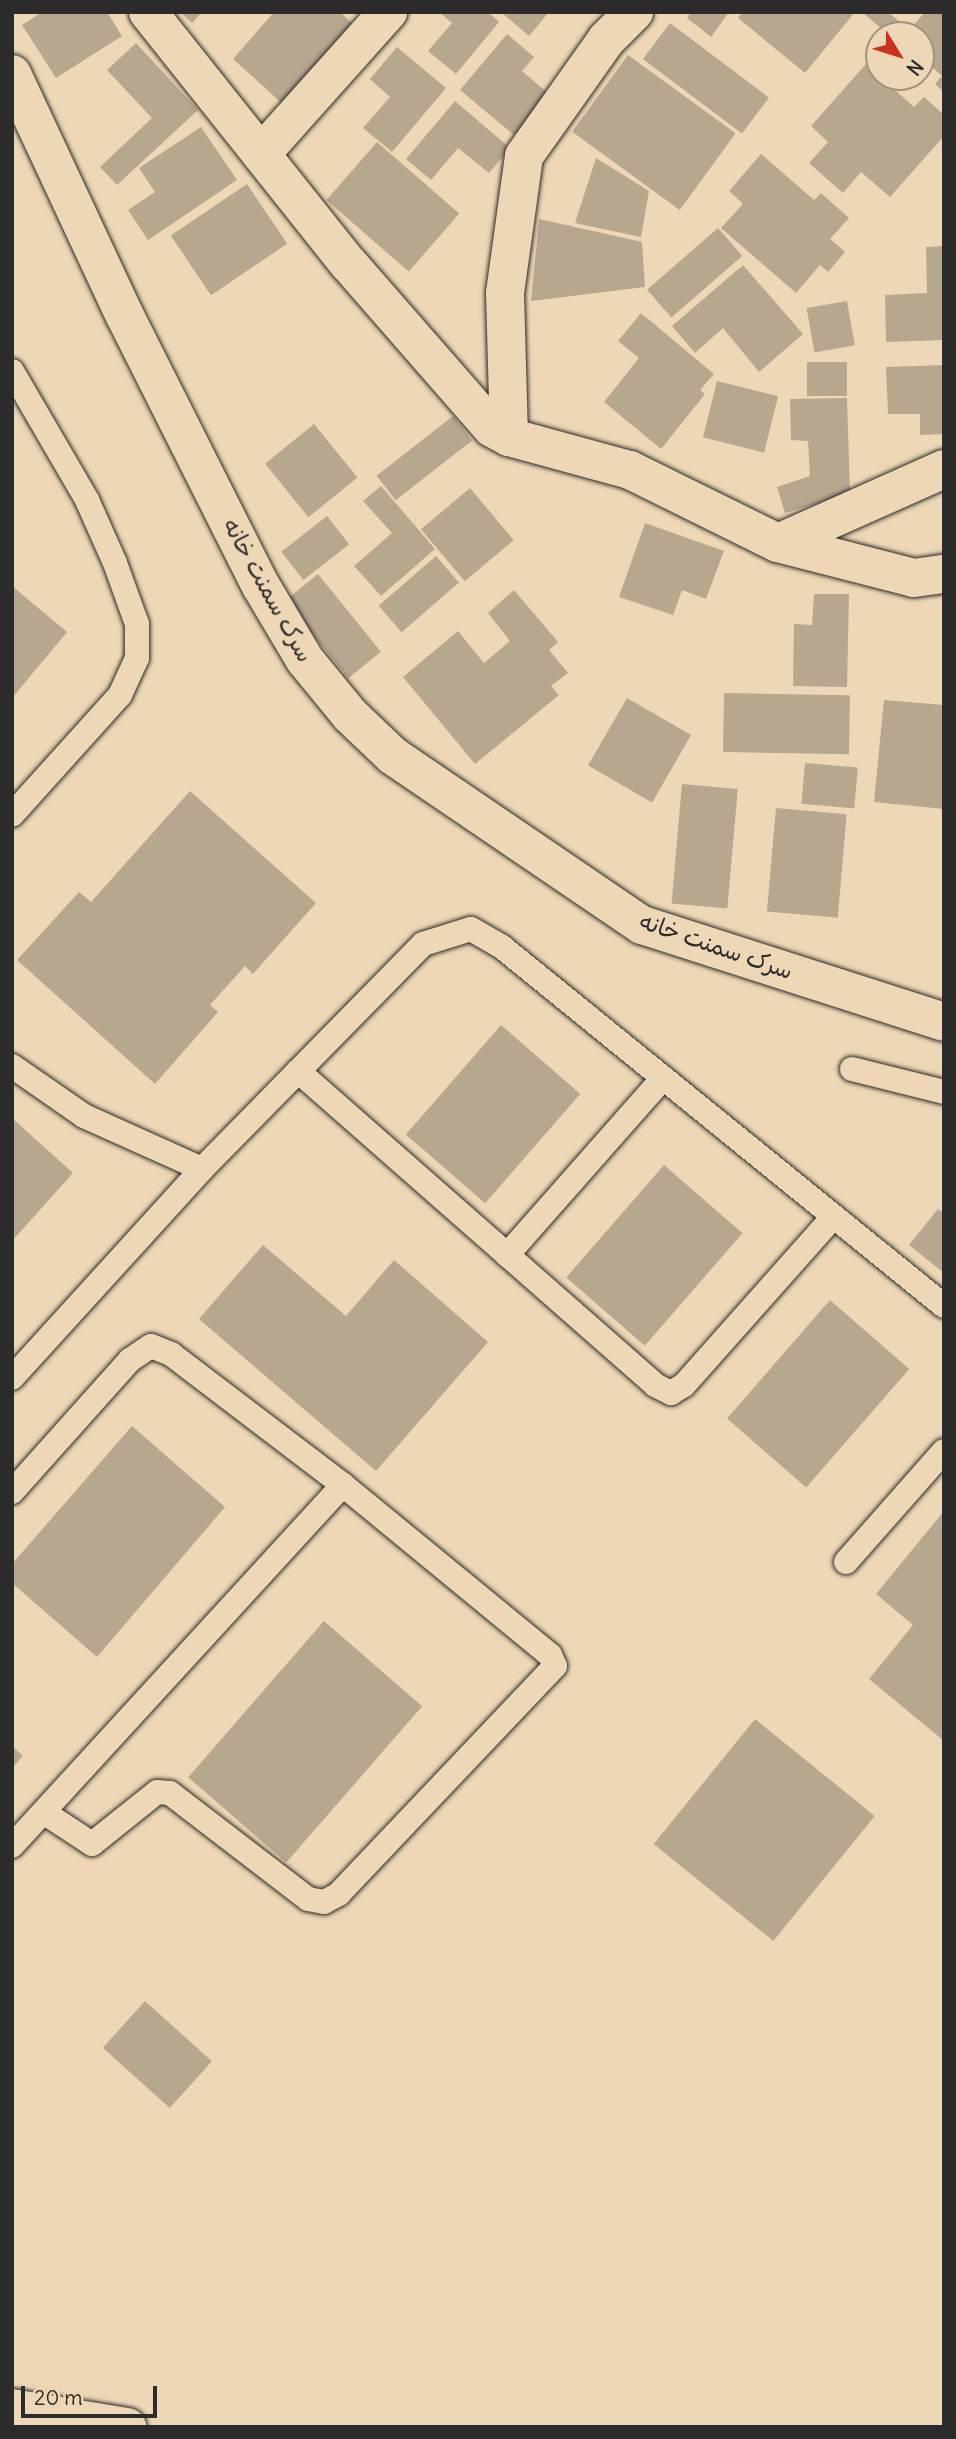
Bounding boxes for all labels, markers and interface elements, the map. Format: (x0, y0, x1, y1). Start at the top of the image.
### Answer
north arrow (865, 21, 935, 91)
text: N (901, 55, 928, 80)
street label: سرک سمنت خانه (217, 513, 319, 667)
street label: سرک سمنت خانه (636, 907, 796, 985)
scale bar (24, 2372, 161, 2416)
text: 20 m (34, 2384, 83, 2411)

